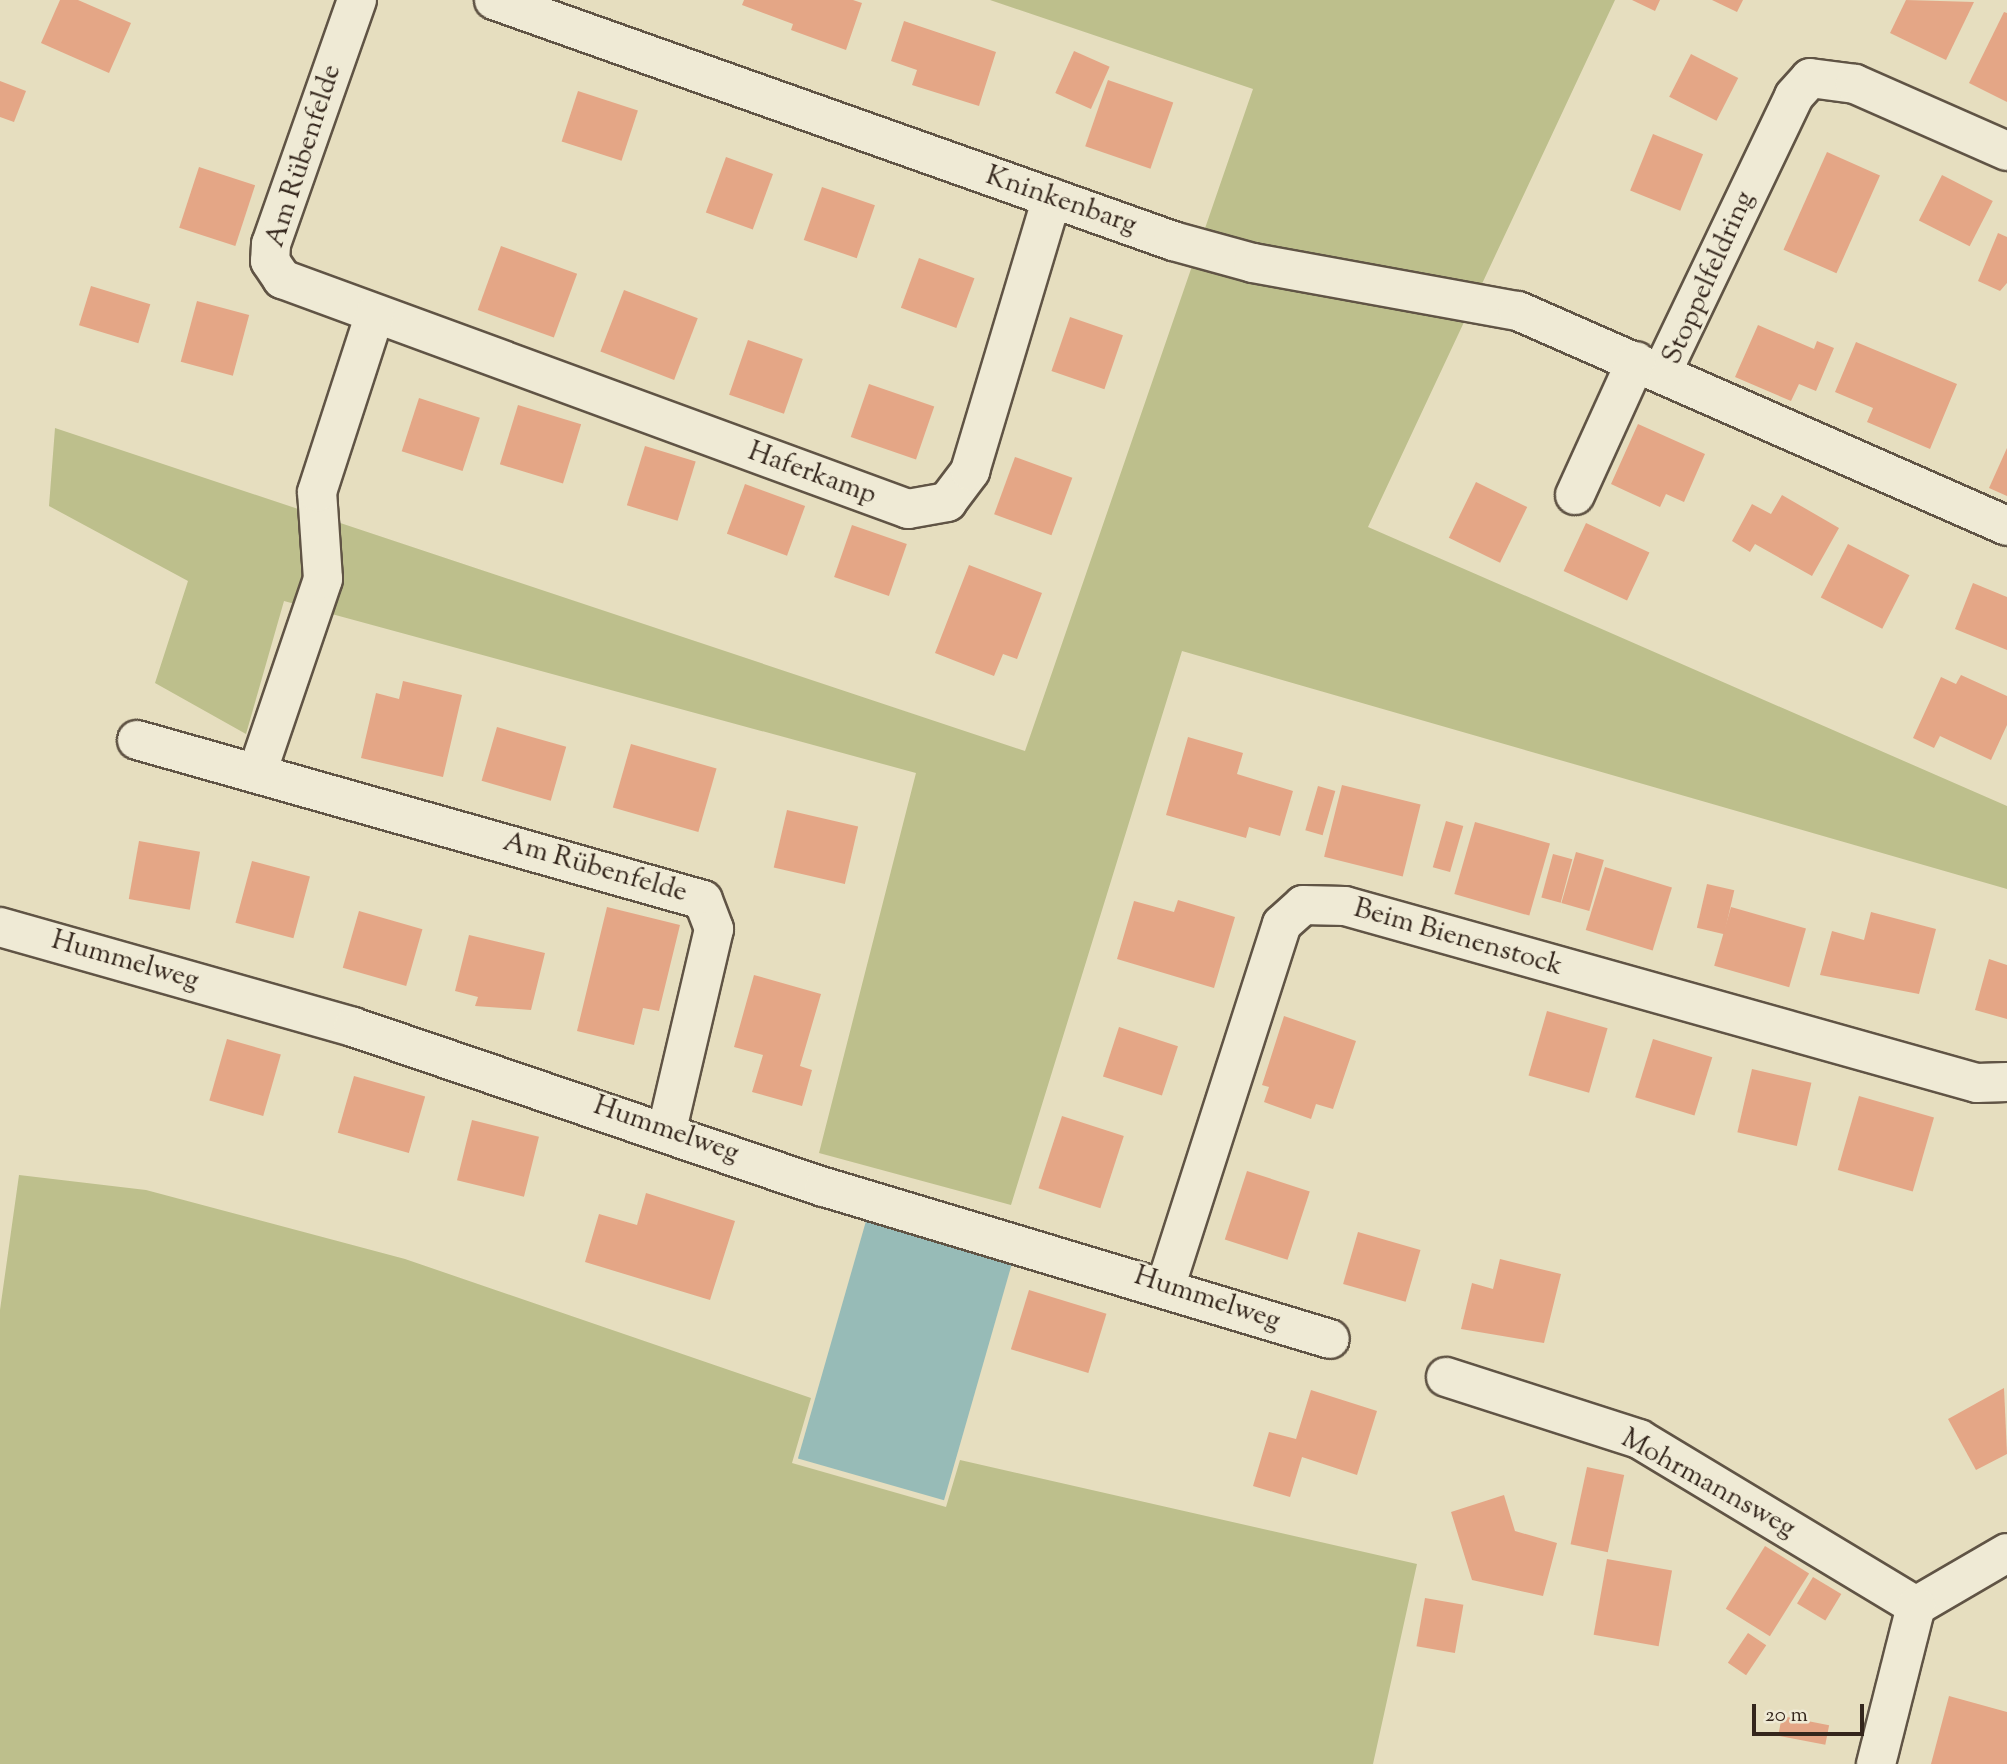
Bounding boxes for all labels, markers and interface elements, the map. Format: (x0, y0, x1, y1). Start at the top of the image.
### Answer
street label: Am Rübenfelde (259, 60, 349, 252)
street label: Kninkenbarg (981, 159, 1141, 243)
street label: Stoppelfeldring (1656, 186, 1762, 370)
street label: Haferkamp (743, 435, 881, 513)
street label: Am Rübenfelde (499, 826, 691, 910)
street label: Beim Bienenstock (1350, 892, 1566, 984)
street label: Hummelweg (48, 924, 202, 998)
street label: Hummelweg (589, 1089, 743, 1171)
street label: Hummelweg (1130, 1260, 1284, 1338)
street label: Mohrmannsweg (1615, 1422, 1801, 1546)
scale bar (1755, 1690, 1867, 1734)
text: 20 m (1765, 1701, 1808, 1731)

